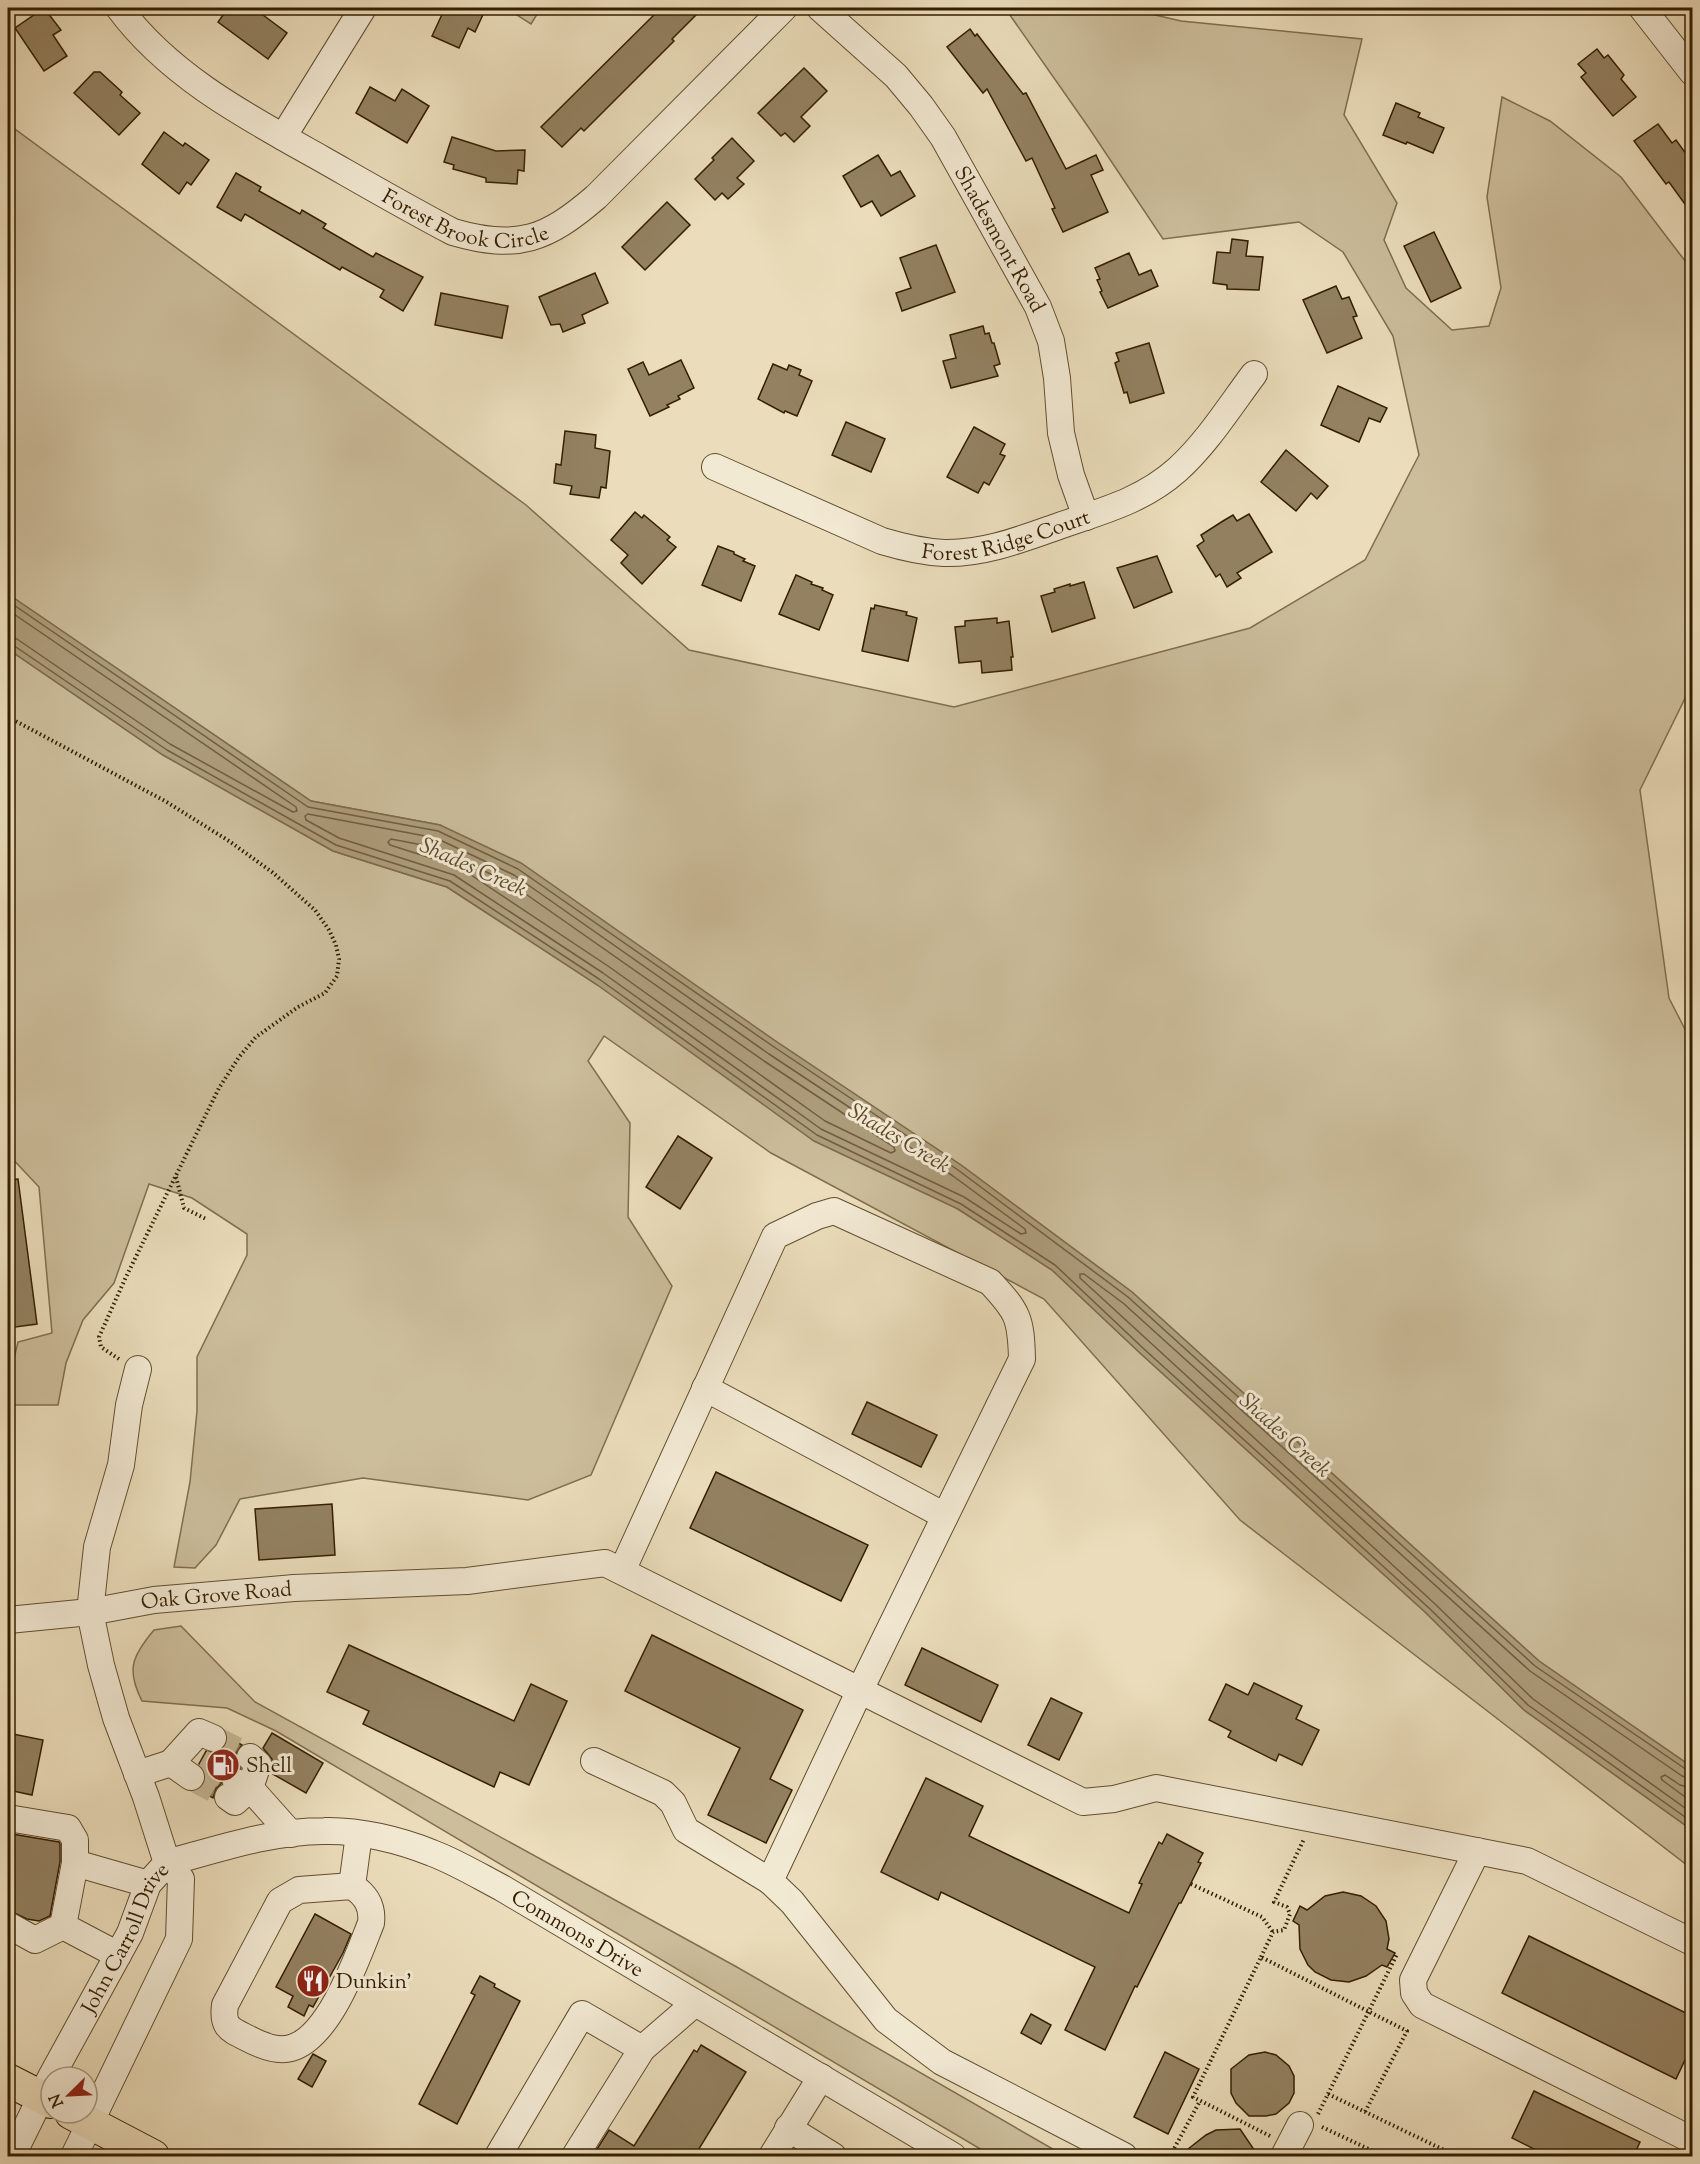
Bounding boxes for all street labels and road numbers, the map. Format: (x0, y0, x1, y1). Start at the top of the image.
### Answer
street label: Shadesmont Road (945, 161, 1051, 319)
street label: Forest Brook Circle (376, 183, 554, 258)
street label: Forest Ridge Court (920, 504, 1094, 570)
street label: Oak Grove Road (139, 1575, 293, 1619)
street label: John Carroll Drive (75, 1857, 177, 2021)
street label: Commons Drive (505, 1884, 649, 1986)

